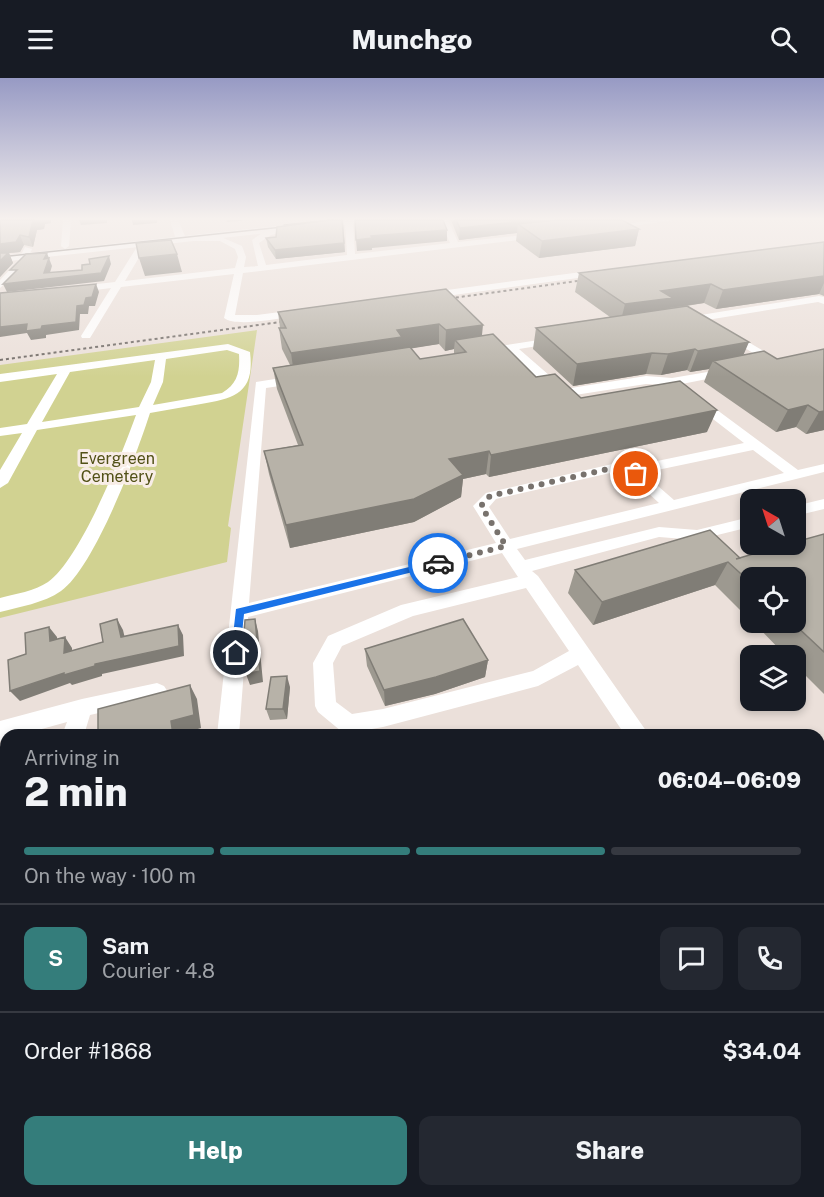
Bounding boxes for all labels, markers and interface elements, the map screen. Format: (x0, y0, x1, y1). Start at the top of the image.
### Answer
icon: menu (24, 23, 57, 56)
text: Munchgo (351, 23, 473, 55)
icon: search (767, 23, 800, 56)
pin (610, 448, 661, 499)
park label: Evergreen Cemetery (79, 449, 155, 486)
icon: bag (619, 457, 652, 490)
north arrow (740, 489, 806, 555)
map controls (740, 489, 806, 711)
courier (408, 533, 468, 593)
icon: car (422, 547, 455, 580)
button: locate (740, 567, 806, 633)
pin (210, 627, 261, 678)
icon: home (219, 636, 252, 669)
button: layers (740, 645, 806, 711)
text: Arriving in (24, 746, 119, 770)
text: 06:04–06:09 (658, 767, 801, 793)
text: 2 min (24, 769, 128, 815)
text: On the way · 100 m (24, 864, 196, 888)
button: chat (660, 927, 723, 990)
button: phone (738, 927, 801, 990)
text: Sam (102, 933, 149, 959)
text: S (48, 945, 63, 971)
text: Courier · 4.8 (102, 959, 215, 983)
text: Order #1868 (24, 1038, 152, 1064)
text: $34.04 (723, 1038, 801, 1064)
button: Help (24, 1116, 407, 1185)
button: Share (419, 1116, 801, 1185)

